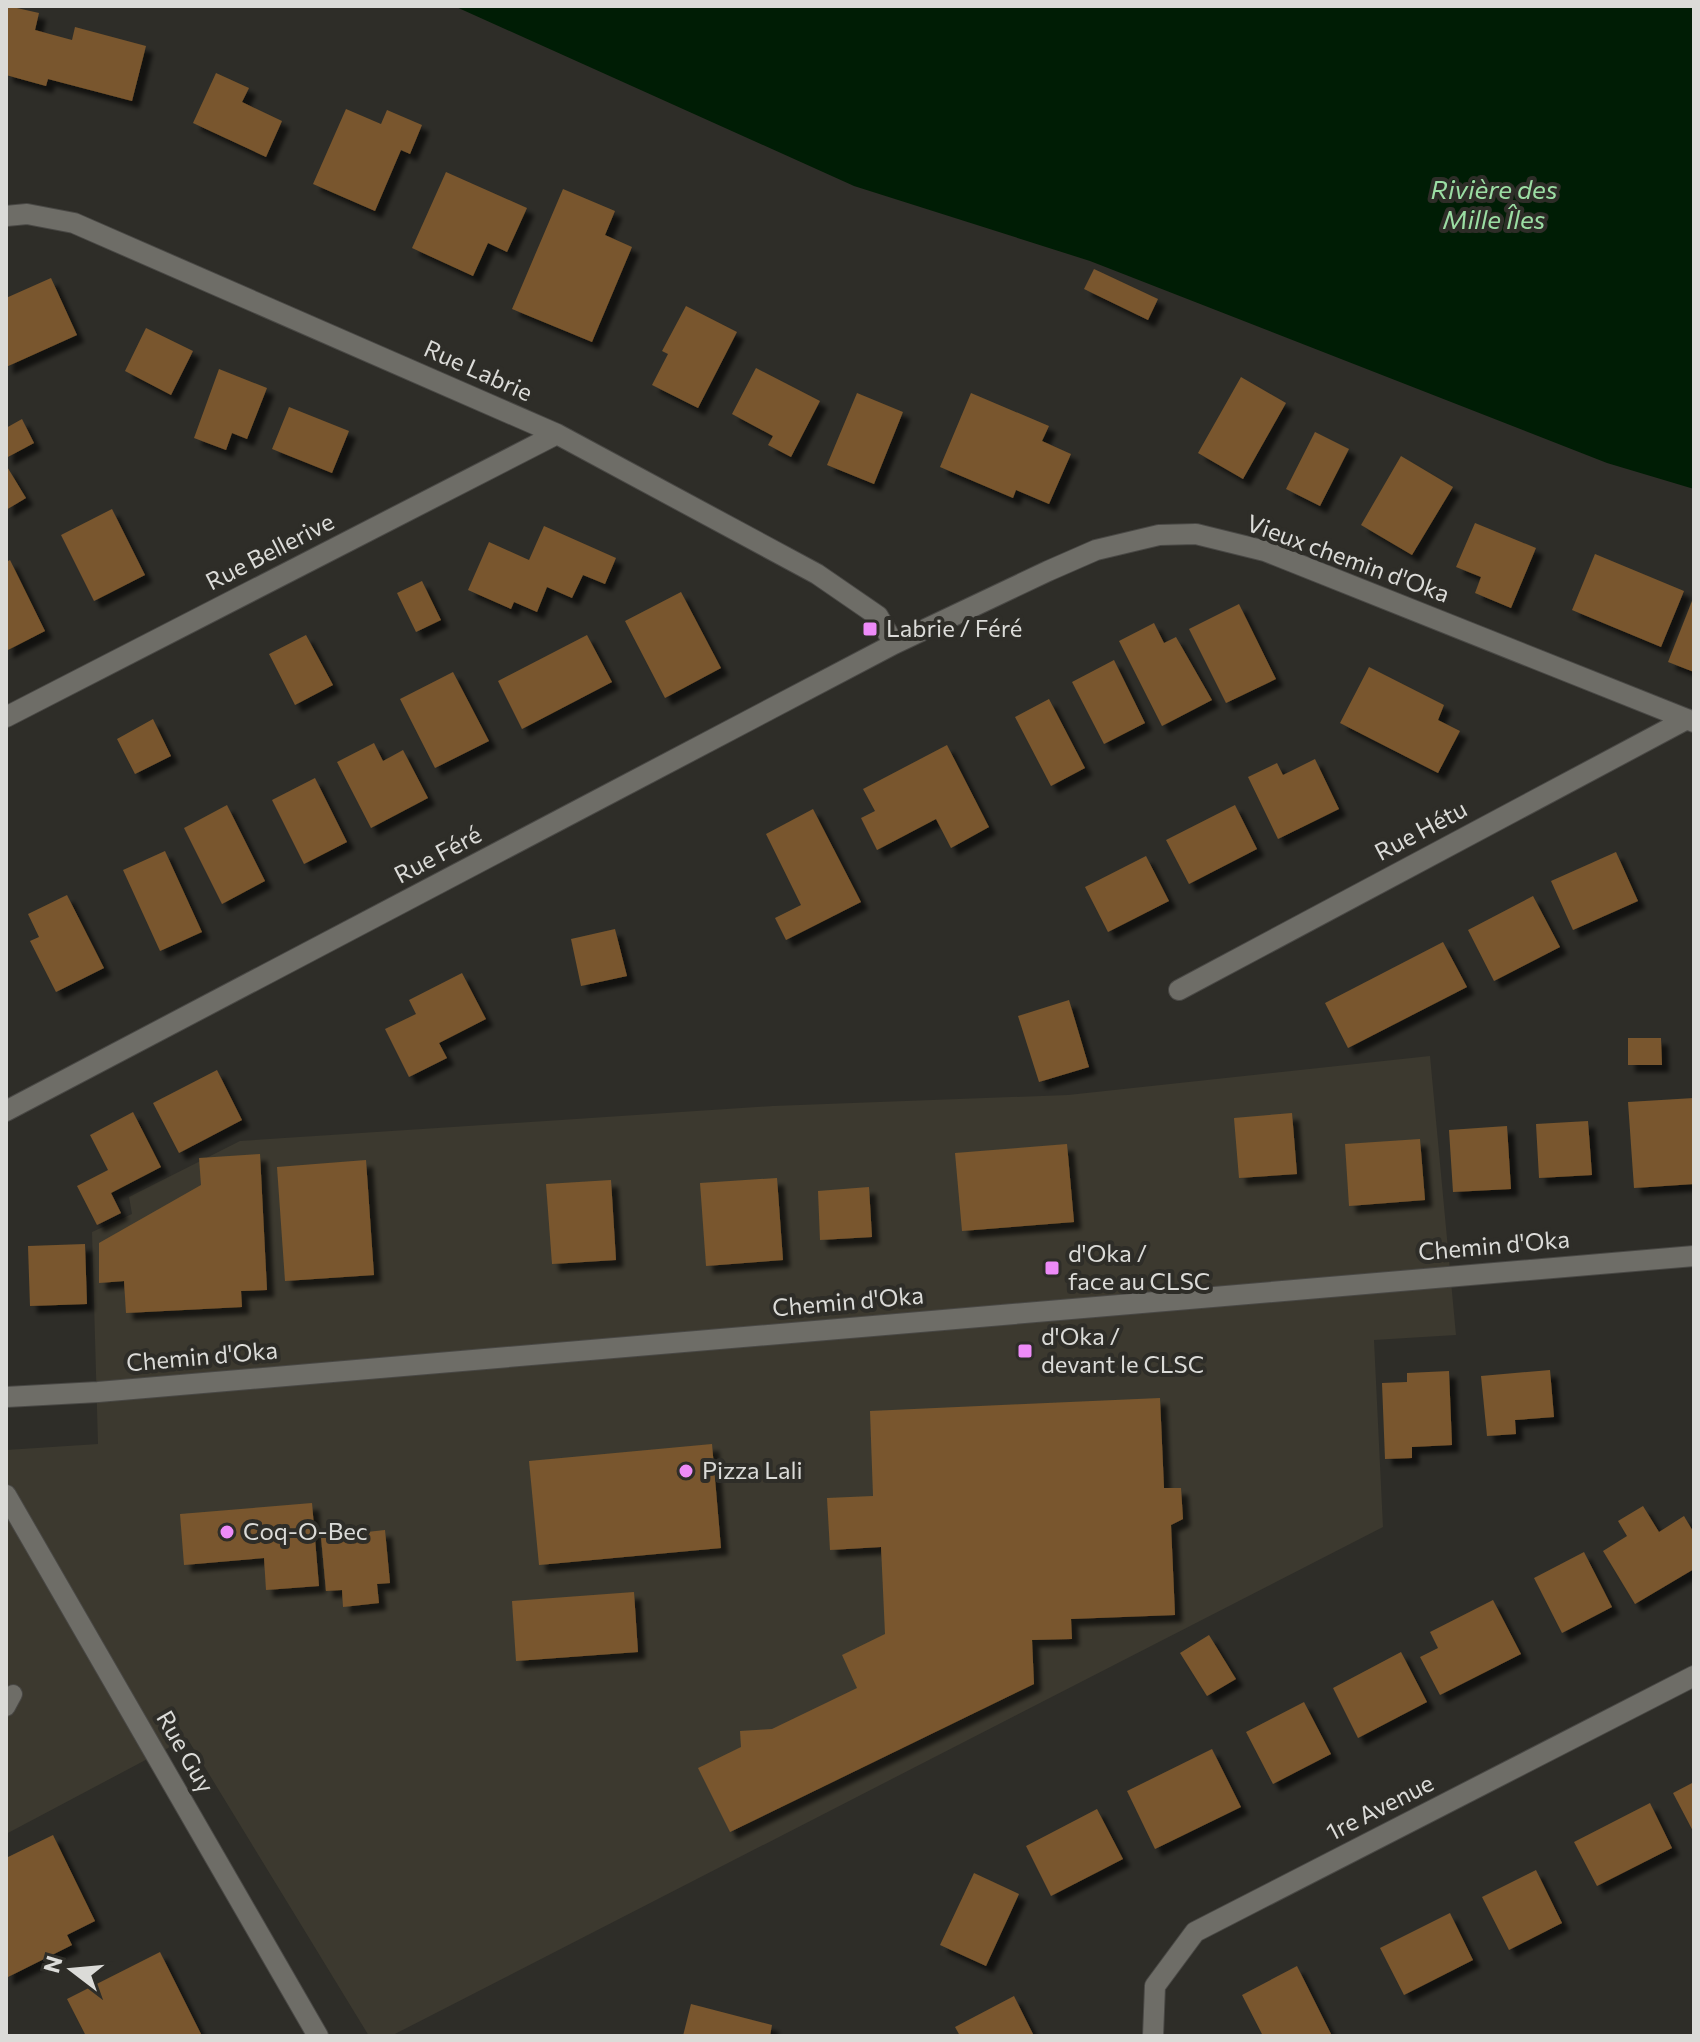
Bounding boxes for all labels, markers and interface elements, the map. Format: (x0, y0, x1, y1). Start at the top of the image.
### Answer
water label: Rivière des Mille Îles (1430, 173, 1558, 234)
street label: Rue Labrie (420, 333, 537, 406)
street label: Rue Bellerive (200, 506, 338, 595)
street label: Vieux chemin d'Oka (1243, 507, 1454, 608)
place label: Labrie / Féré (886, 613, 1023, 642)
marker: Labrie / Féré (861, 620, 879, 638)
street label: Rue Hétu (1369, 793, 1471, 866)
street label: Rue Féré (389, 819, 486, 889)
street label: Chemin d'Oka (1417, 1223, 1571, 1266)
place label: d'Oka / face au CLSC (1068, 1238, 1210, 1295)
marker: d'Oka / face au CLSC (1043, 1259, 1061, 1277)
street label: Chemin d'Oka (771, 1279, 925, 1322)
place label: d'Oka / devant le CLSC (1041, 1321, 1204, 1378)
street label: Chemin d'Oka (125, 1334, 279, 1377)
marker: d'Oka / devant le CLSC (1016, 1342, 1034, 1360)
place label: Pizza Lali (702, 1455, 803, 1484)
marker: Pizza Lali (677, 1462, 695, 1480)
place label: Coq-O-Bec (243, 1516, 368, 1545)
marker: Coq-O-Bec (218, 1523, 236, 1541)
street label: Rue Guy (151, 1705, 221, 1797)
street label: 1re Avenue (1321, 1767, 1438, 1846)
north arrow (32, 1930, 112, 2010)
text: N (37, 1953, 68, 1976)

